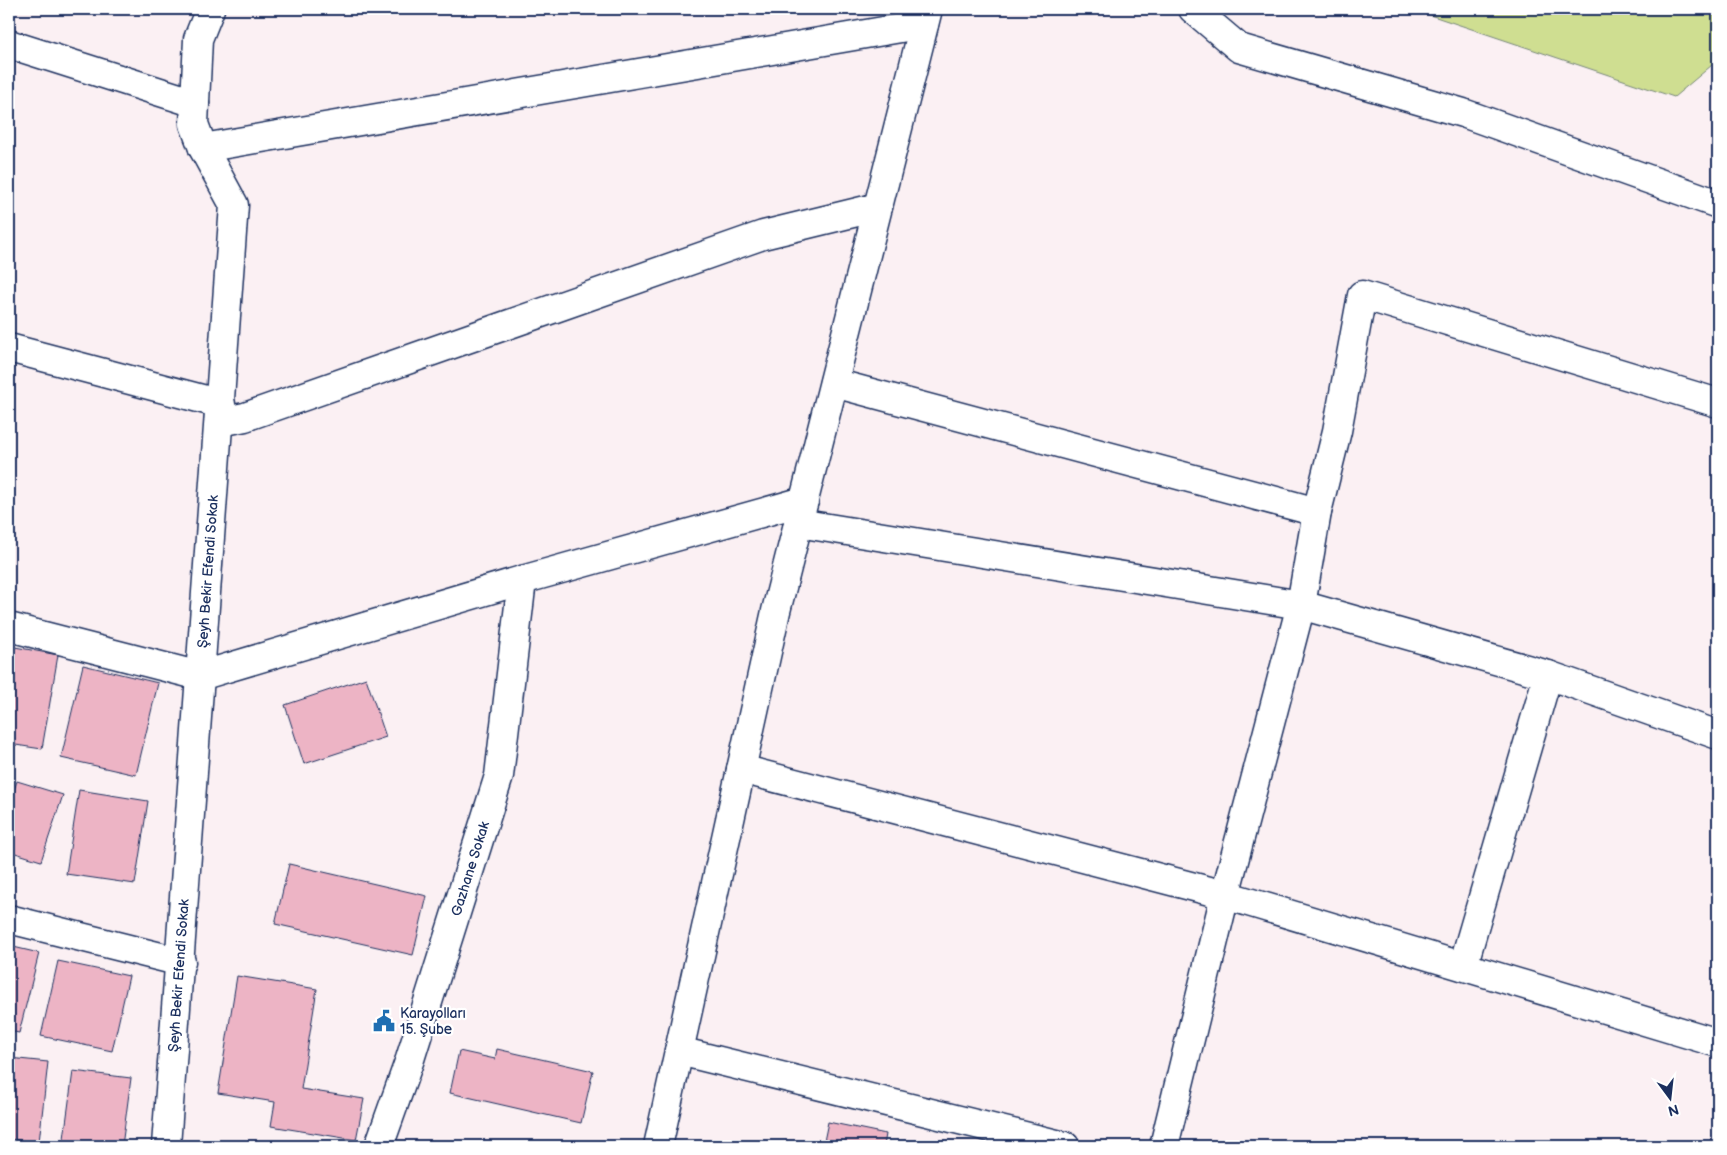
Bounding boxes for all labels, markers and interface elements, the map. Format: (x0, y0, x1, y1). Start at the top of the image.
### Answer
street label: Şeyh Bekir Efendi Sokak (194, 494, 222, 649)
street label: Gazhane Sokak (447, 819, 493, 918)
street label: Şeyh Bekir Efendi Sokak (164, 898, 192, 1053)
place label: Karayolları 15. Şube (400, 1005, 466, 1038)
public building icon: Karayolları 15. Şube (371, 1008, 397, 1034)
north arrow (1644, 1072, 1694, 1122)
text: N (1666, 1101, 1681, 1120)

